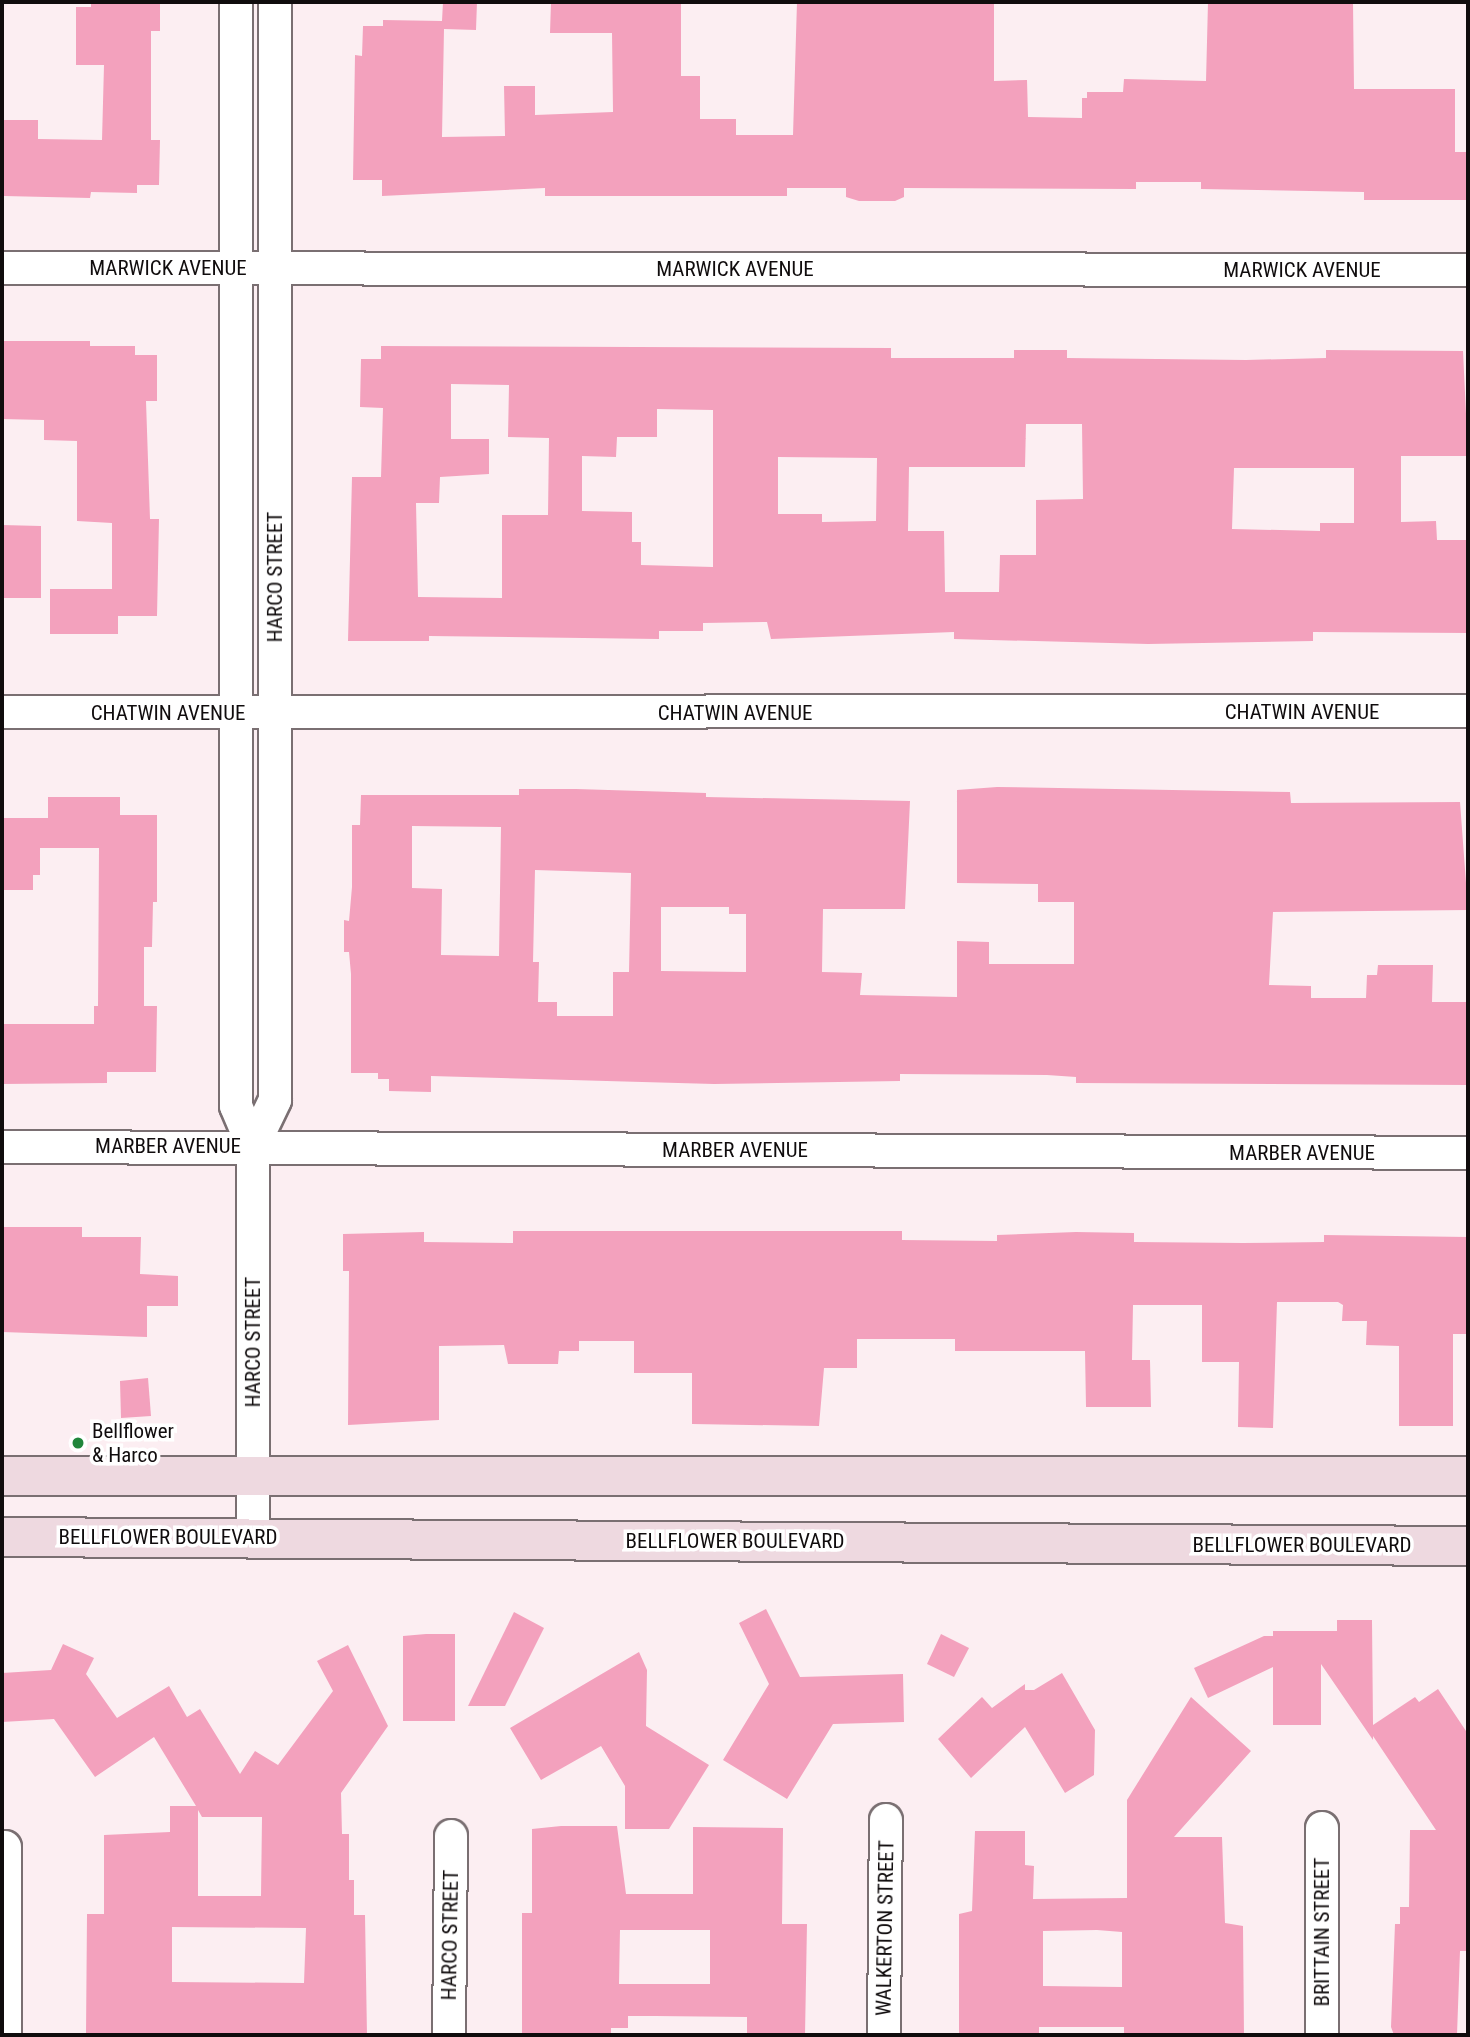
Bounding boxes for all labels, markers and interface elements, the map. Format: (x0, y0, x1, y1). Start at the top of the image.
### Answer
street label: MARWICK AVENUE (89, 255, 247, 281)
street label: MARWICK AVENUE (656, 256, 814, 282)
street label: MARWICK AVENUE (1223, 257, 1381, 283)
street label: HARCO STREET (262, 512, 288, 642)
street label: CHATWIN AVENUE (1225, 699, 1379, 725)
street label: CHATWIN AVENUE (91, 700, 245, 726)
street label: CHATWIN AVENUE (658, 700, 812, 726)
street label: MARBER AVENUE (95, 1133, 241, 1159)
street label: MARBER AVENUE (662, 1137, 808, 1163)
street label: MARBER AVENUE (1229, 1140, 1375, 1166)
street label: HARCO STREET (240, 1277, 266, 1407)
place label: Bellflower & Harco (92, 1418, 174, 1468)
marker: Bellflower & Harco (70, 1435, 86, 1451)
street label: BELLFLOWER BOULEVARD (59, 1524, 277, 1550)
street label: BELLFLOWER BOULEVARD (626, 1528, 844, 1554)
street label: BELLFLOWER BOULEVARD (1193, 1532, 1411, 1558)
street label: WALKERTON STREET (871, 1840, 899, 2016)
street label: BRITTAIN STREET (1309, 1858, 1335, 2006)
street label: HARCO STREET (436, 1869, 464, 2001)

